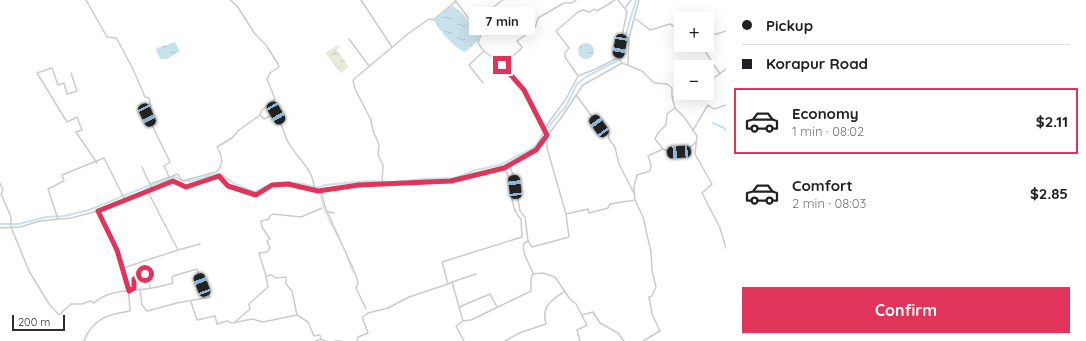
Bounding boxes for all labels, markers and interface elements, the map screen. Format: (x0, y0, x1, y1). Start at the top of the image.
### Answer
callout: 7 min (469, 7, 535, 35)
map controls (674, 12, 714, 100)
button: + (674, 12, 714, 52)
text: 7 min (485, 13, 519, 29)
text: Pickup (766, 16, 813, 35)
car (612, 33, 628, 59)
text: Korapur Road (766, 54, 868, 73)
route end (493, 56, 511, 74)
button: − (674, 60, 714, 100)
car (265, 100, 287, 126)
car (136, 102, 158, 128)
icon: car (744, 103, 780, 139)
text: Economy (792, 104, 859, 123)
text: $2.11 (1036, 112, 1068, 131)
car (587, 113, 611, 139)
text: 1 min · 08:02 (792, 123, 864, 139)
car (667, 145, 691, 159)
car (508, 174, 522, 200)
icon: car (744, 175, 780, 211)
text: Comfort (792, 176, 853, 195)
text: $2.85 (1030, 184, 1068, 203)
text: 2 min · 08:03 (792, 195, 866, 211)
route start (136, 265, 154, 283)
car (192, 272, 212, 298)
button: Confirm (742, 287, 1070, 333)
scale bar (12, 313, 65, 332)
text: 200 m (18, 315, 50, 329)

